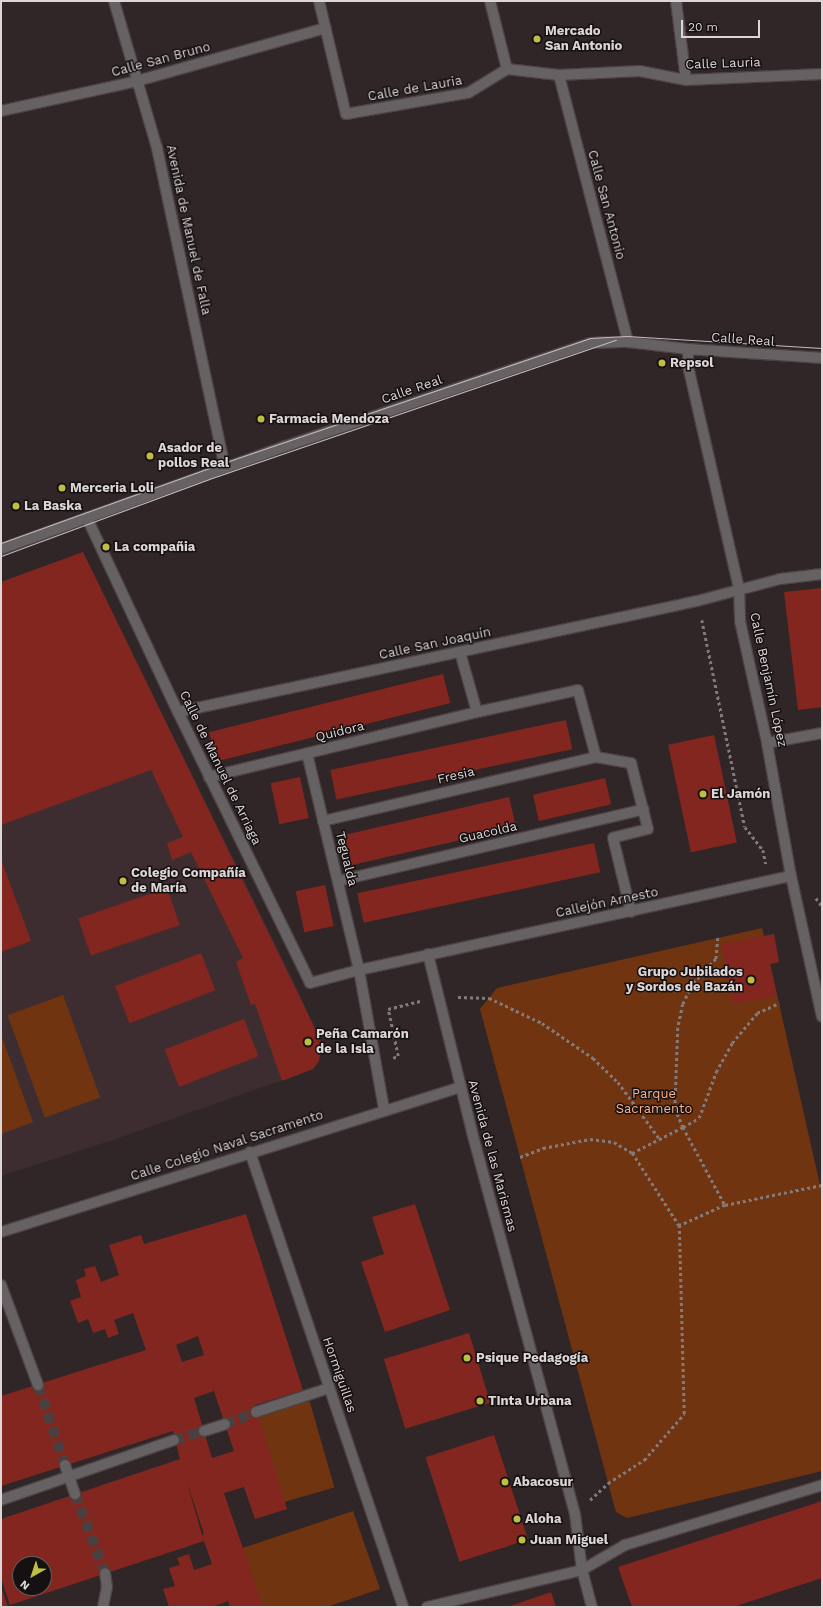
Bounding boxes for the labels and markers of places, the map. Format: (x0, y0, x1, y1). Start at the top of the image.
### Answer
place label: Mercado San Antonio (545, 24, 623, 55)
marker: Mercado San Antonio (532, 34, 542, 44)
place label: Repsol (670, 355, 713, 371)
marker: Repsol (657, 358, 667, 368)
place label: Farmacia Mendoza (269, 411, 389, 427)
marker: Farmacia Mendoza (256, 414, 266, 424)
place label: Asador de pollos Real (158, 441, 229, 472)
marker: Asador de pollos Real (145, 451, 155, 461)
place label: Merceria Loli (70, 480, 154, 496)
marker: Merceria Loli (57, 483, 67, 493)
place label: La Baska (24, 498, 82, 514)
marker: La Baska (11, 501, 21, 511)
place label: La compañia (114, 539, 195, 555)
marker: La compañia (101, 542, 111, 552)
place label: El Jamón (711, 786, 771, 802)
marker: El Jamón (698, 789, 708, 799)
place label: Colegio Compañía de María (131, 866, 246, 897)
marker: Colegio Compañía de María (118, 876, 128, 886)
place label: Grupo Jubilados y Sordos de Bazán (626, 965, 743, 996)
marker: Grupo Jubilados y Sordos de Bazán (746, 975, 756, 985)
place label: Peña Camarón de la Isla (316, 1027, 409, 1058)
marker: Peña Camarón de la Isla (303, 1037, 313, 1047)
place label: Psique Pedagogía (476, 1350, 588, 1366)
marker: Psique Pedagogía (461, 1352, 473, 1364)
place label: TInta Urbana (488, 1393, 572, 1409)
marker: TInta Urbana (475, 1396, 485, 1406)
place label: Abacosur (513, 1474, 573, 1490)
marker: Abacosur (500, 1477, 510, 1487)
place label: Aloha (525, 1511, 561, 1527)
marker: Aloha (512, 1514, 522, 1524)
place label: Juan Miguel (530, 1532, 608, 1548)
marker: Juan Miguel (517, 1535, 527, 1545)

